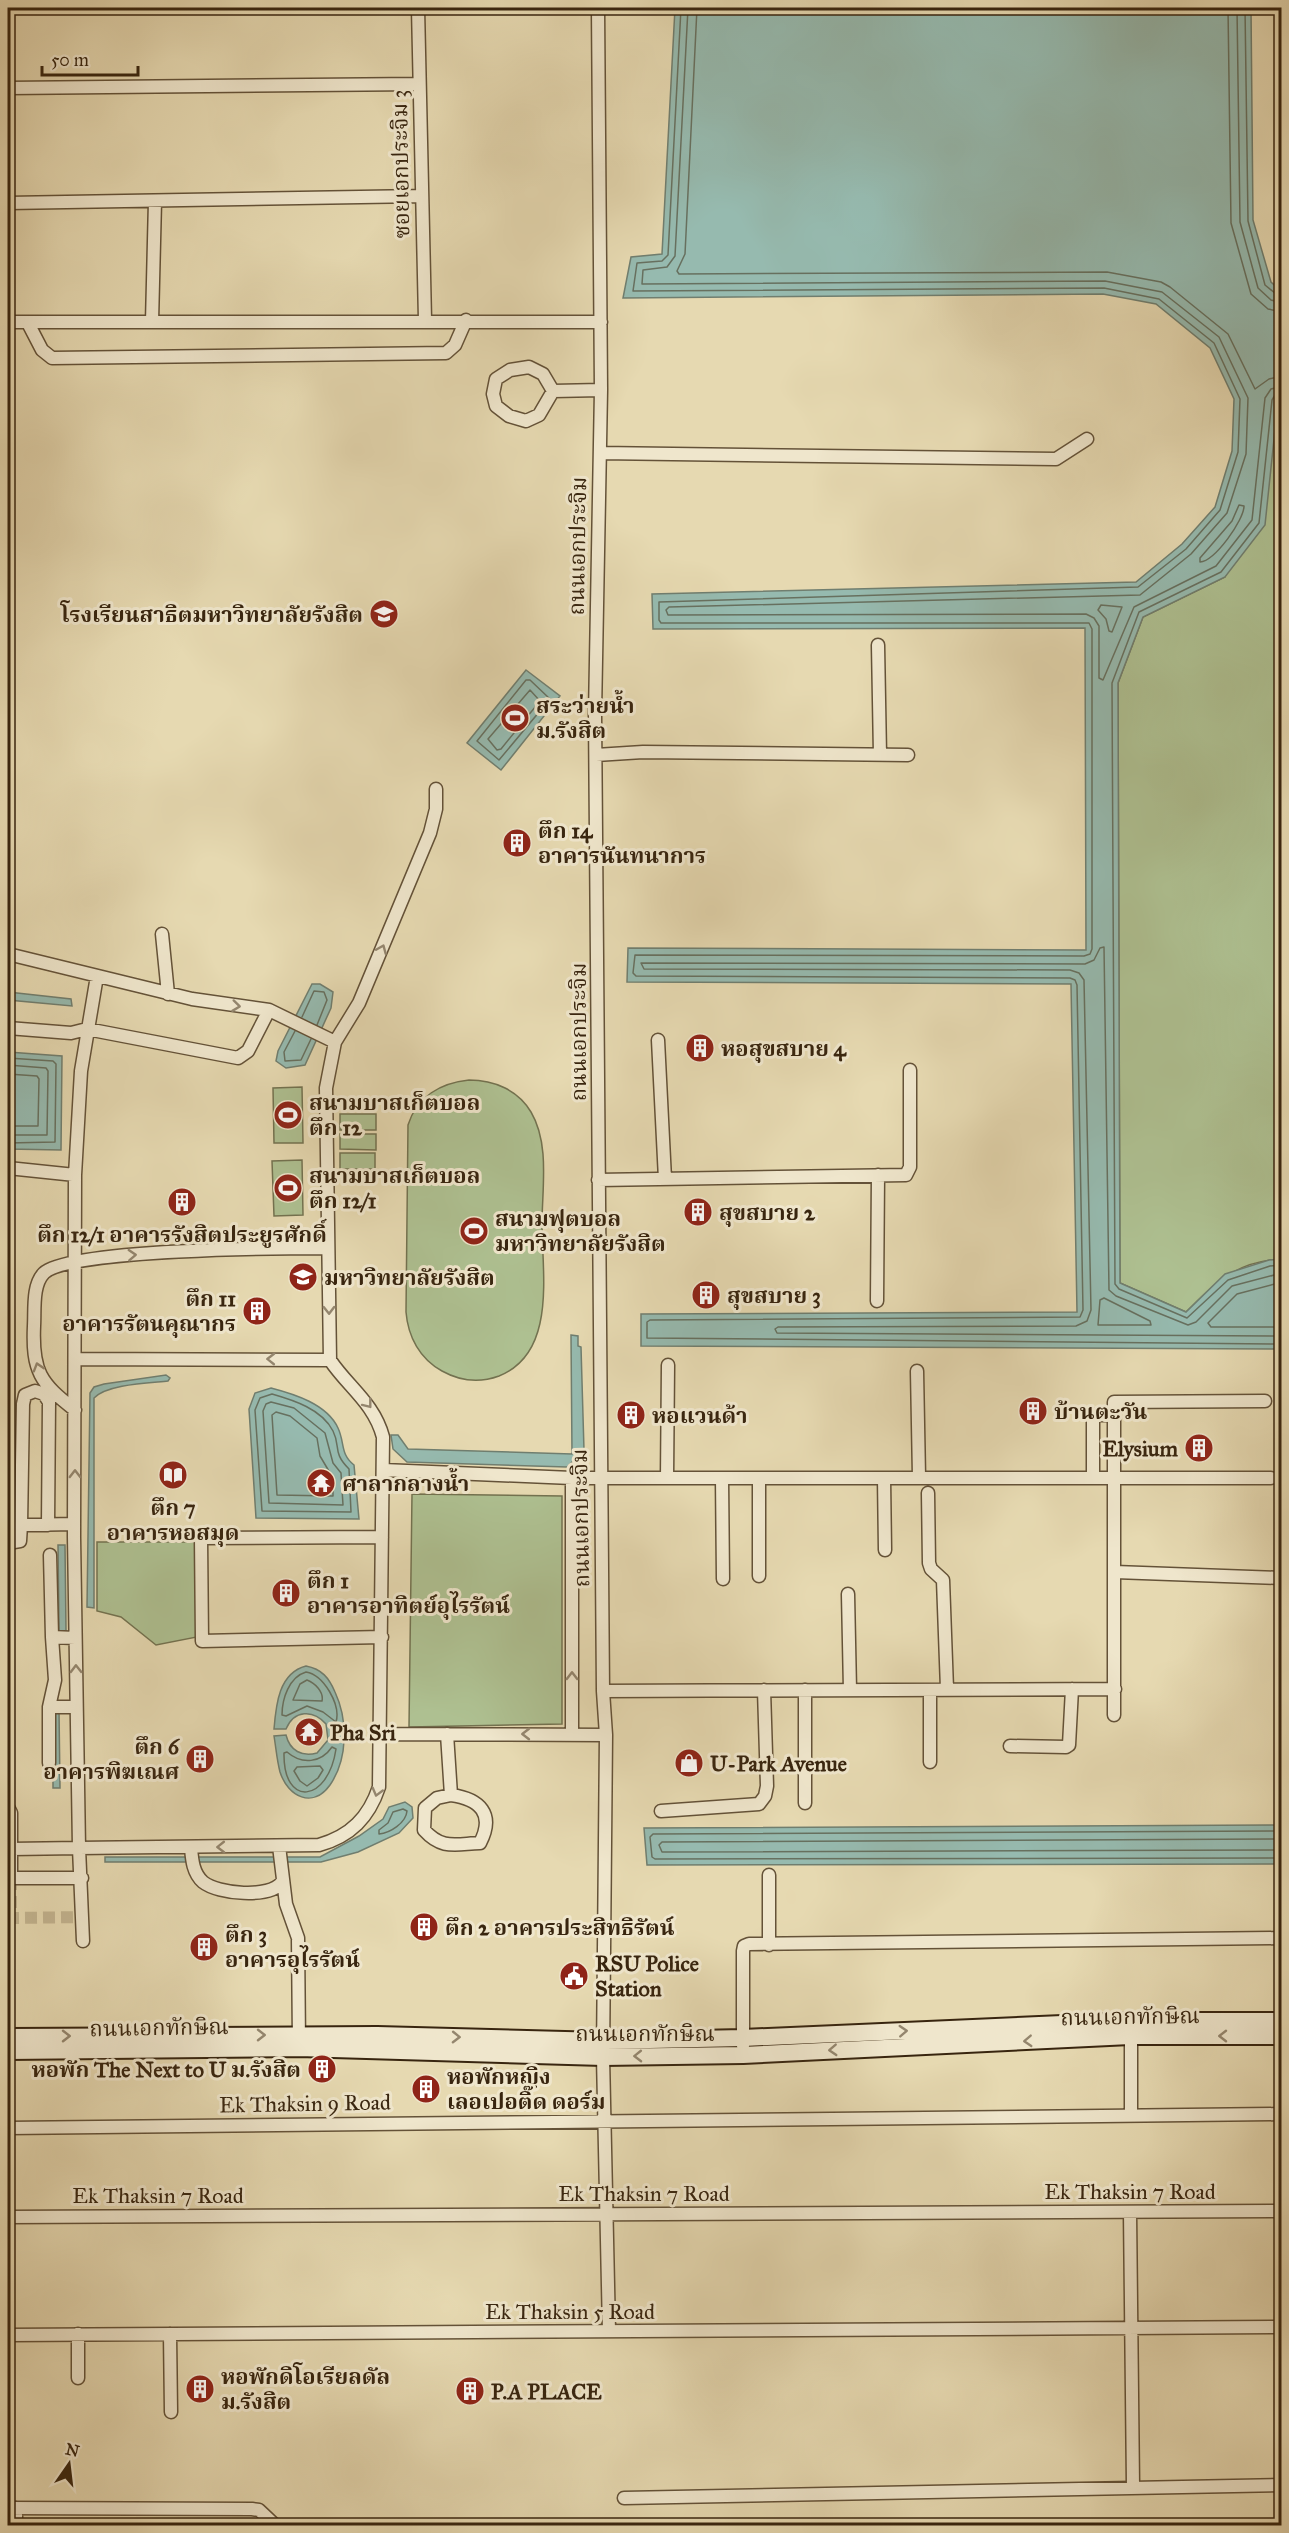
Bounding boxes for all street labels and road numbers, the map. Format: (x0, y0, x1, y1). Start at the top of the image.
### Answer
street label: ซอยเอกประจิม 3 (386, 89, 415, 239)
street label: ถนนเอกประจิม (563, 476, 592, 616)
street label: ถนนเอกประจิม (565, 963, 592, 1101)
street label: ถนนเอกประจิม (566, 1448, 595, 1588)
street label: ถนนเอกทักษิณ (1060, 2002, 1200, 2031)
street label: ถนนเอกทักษิณ (89, 2013, 229, 2042)
street label: ถนนเอกทักษิณ (575, 2020, 715, 2047)
street label: Ek Thaksin 9 Road (219, 2089, 391, 2118)
street label: Ek Thaksin 7 Road (1044, 2178, 1216, 2205)
street label: Ek Thaksin 7 Road (558, 2180, 730, 2207)
street label: Ek Thaksin 7 Road (72, 2182, 244, 2209)
street label: Ek Thaksin 5 Road (485, 2298, 655, 2325)

